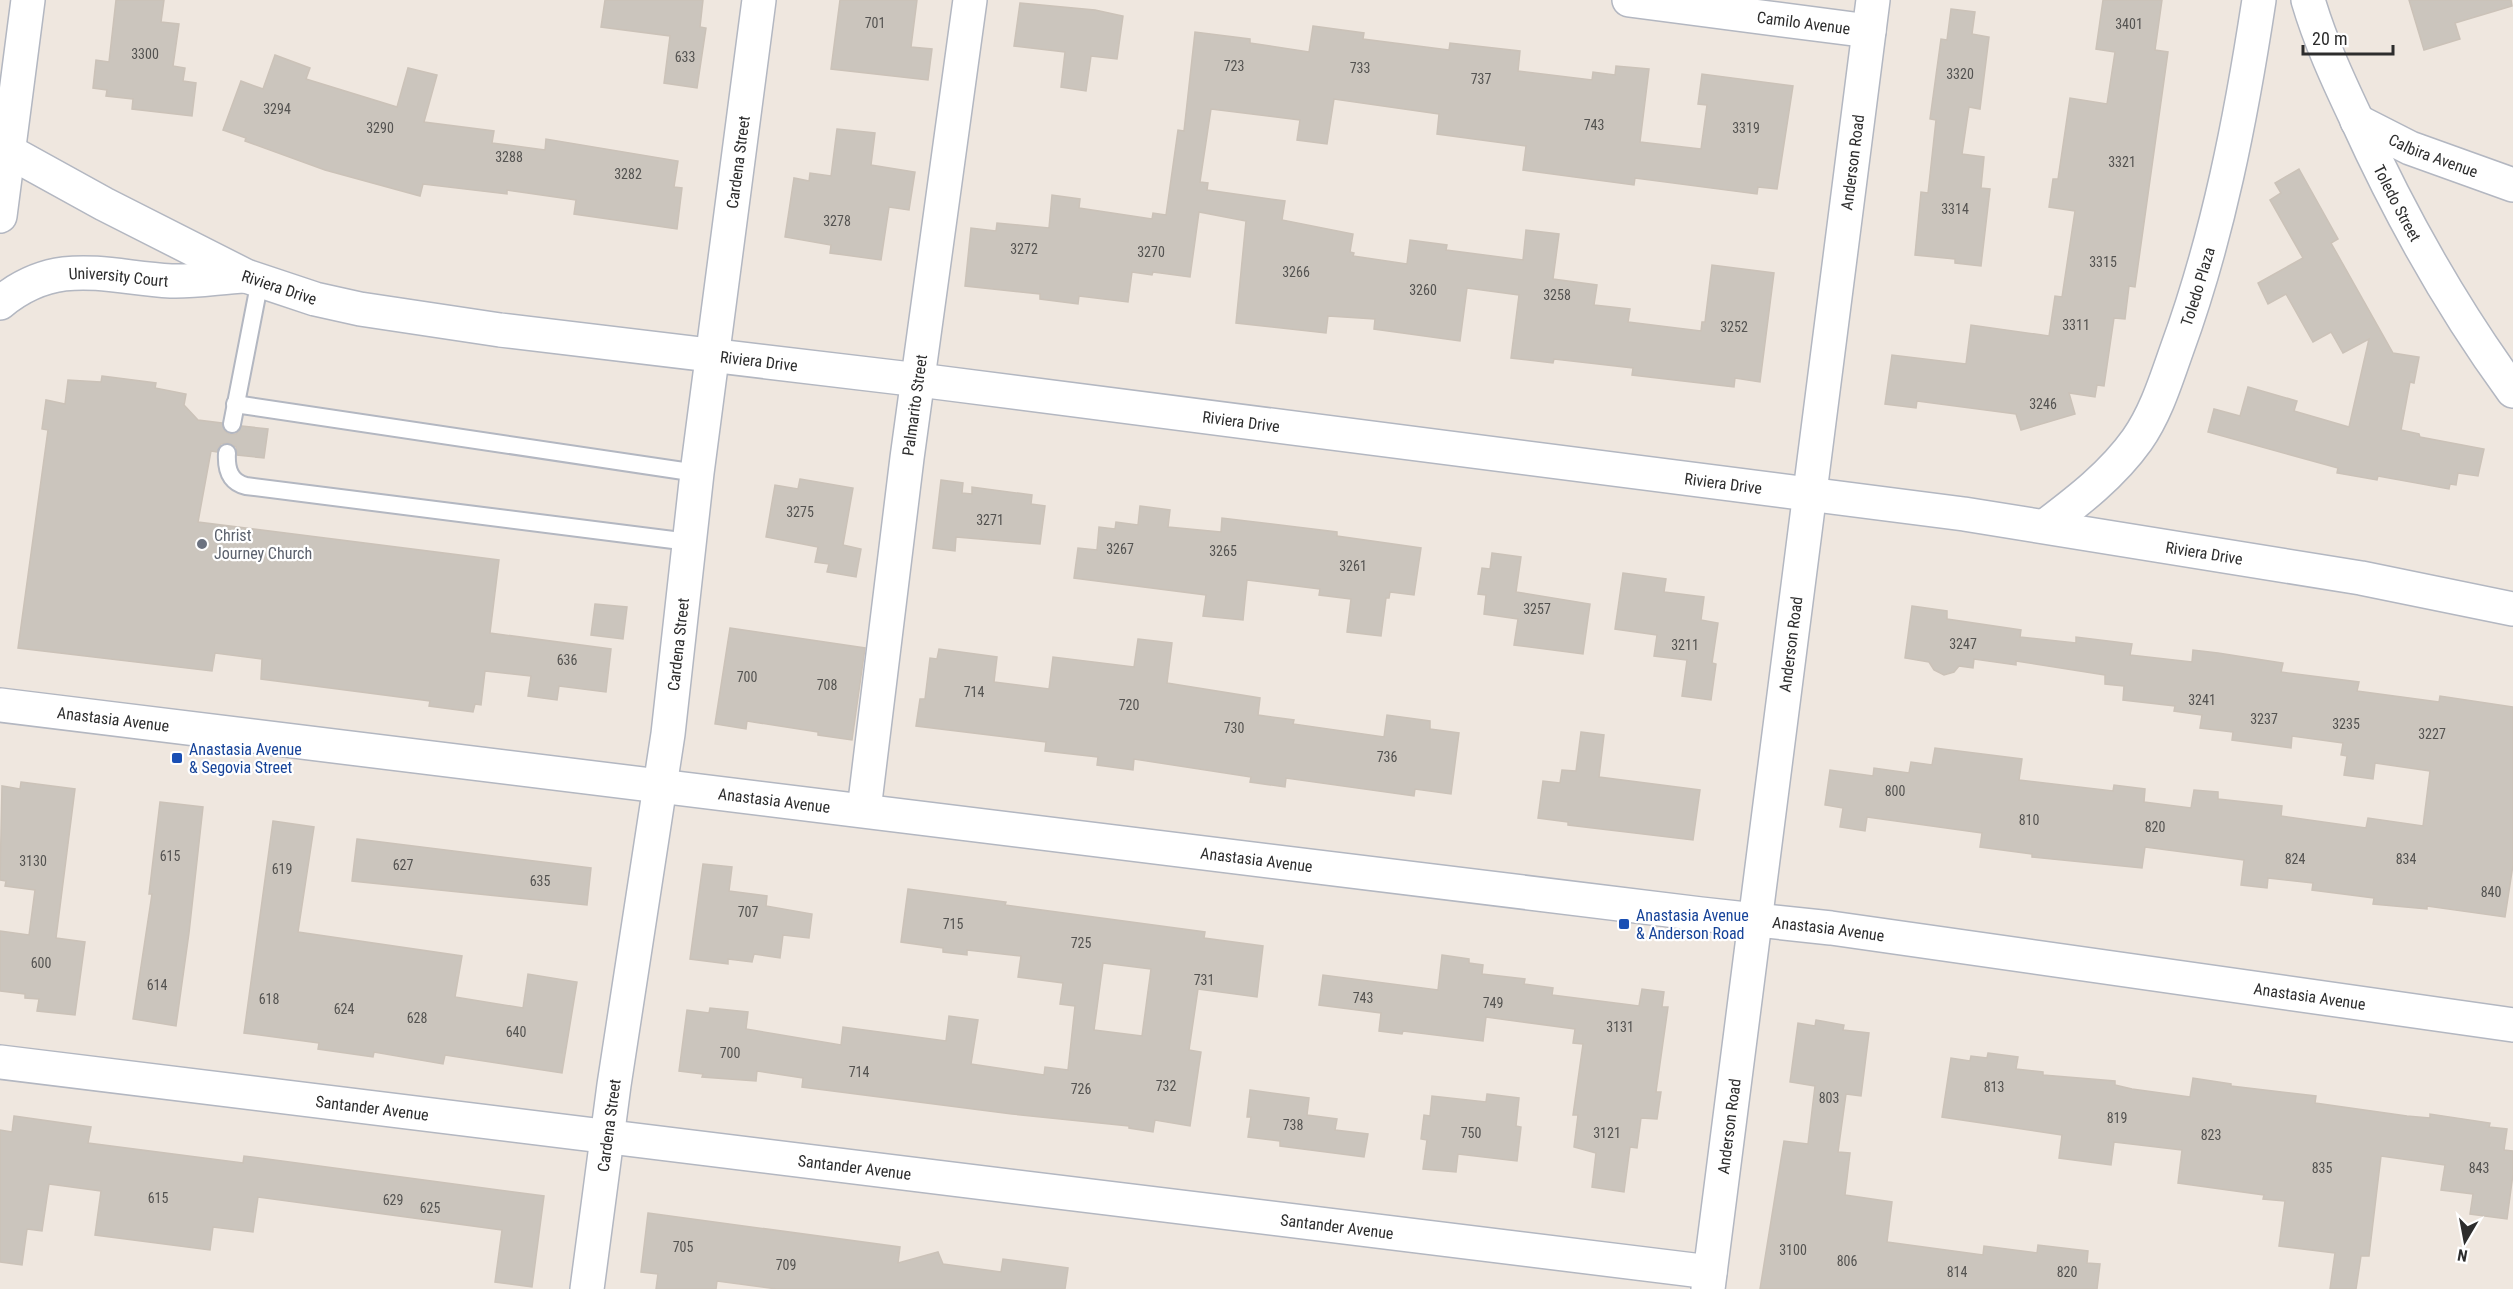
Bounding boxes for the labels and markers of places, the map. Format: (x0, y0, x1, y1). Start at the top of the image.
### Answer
place label: Christ Journey Church (214, 526, 312, 563)
marker: Christ Journey Church (195, 537, 209, 551)
place label: Anastasia Avenue & Segovia Street (189, 740, 302, 777)
marker: Anastasia Avenue & Segovia Street (170, 751, 184, 765)
place label: Anastasia Avenue & Anderson Road (1636, 906, 1749, 943)
marker: Anastasia Avenue & Anderson Road (1617, 917, 1631, 931)

